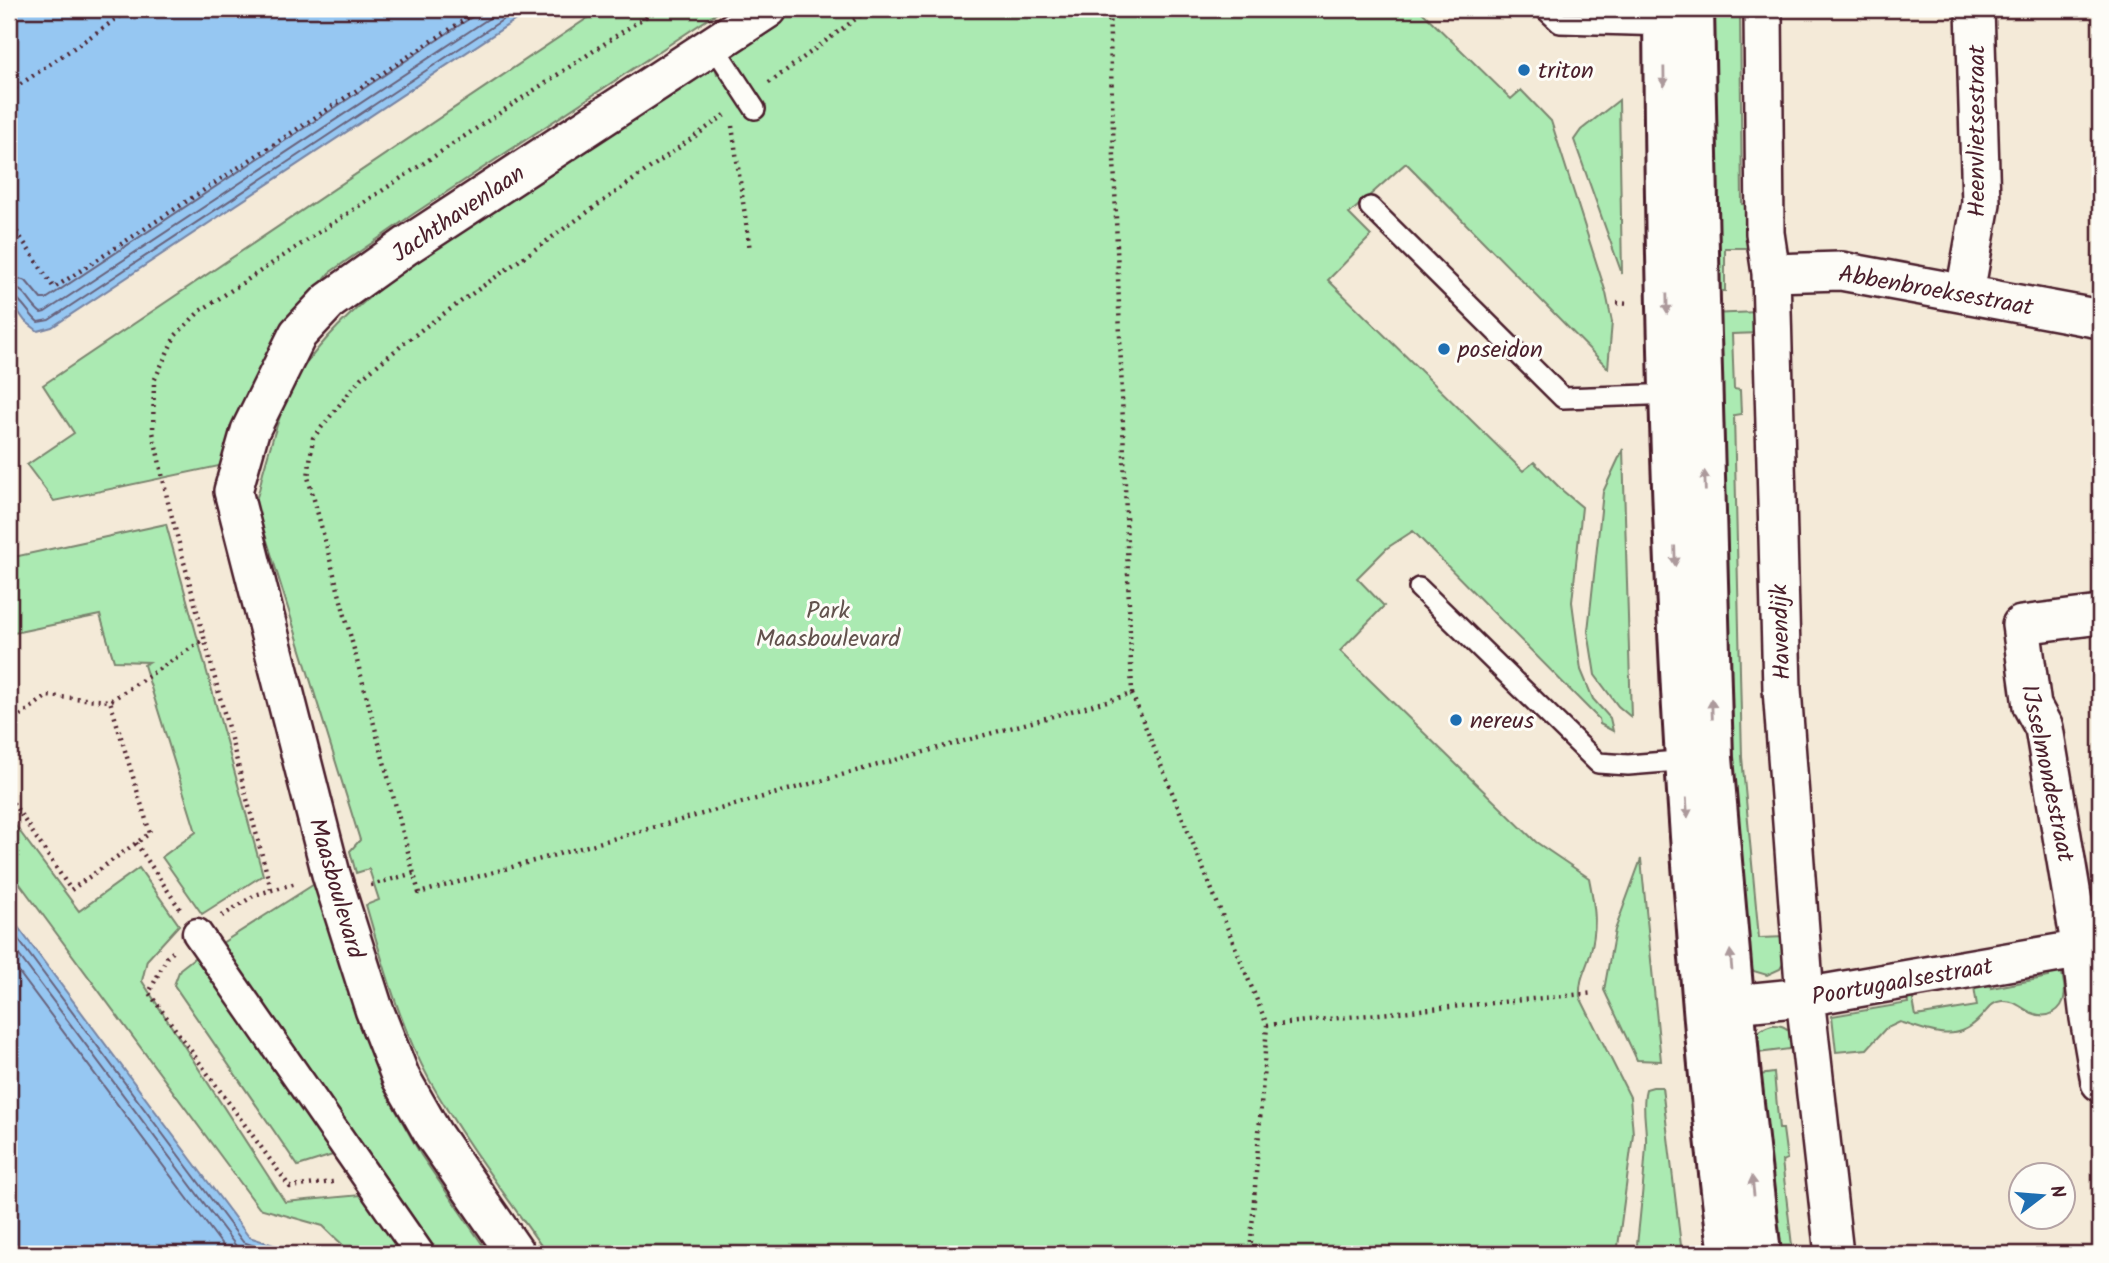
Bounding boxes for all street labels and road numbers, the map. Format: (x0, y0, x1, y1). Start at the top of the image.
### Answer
street label: Heenvlietsestraat (1958, 44, 1997, 217)
street label: Jachthavenlaan (384, 155, 534, 274)
street label: Abbenbroeksestraat (1835, 255, 2037, 328)
street label: Havendijk (1760, 583, 1803, 681)
street label: IJsselmondestraat (2009, 681, 2085, 866)
street label: Maasboulevard (297, 814, 375, 964)
street label: Poortugaalsestraat (1808, 947, 1997, 1018)

